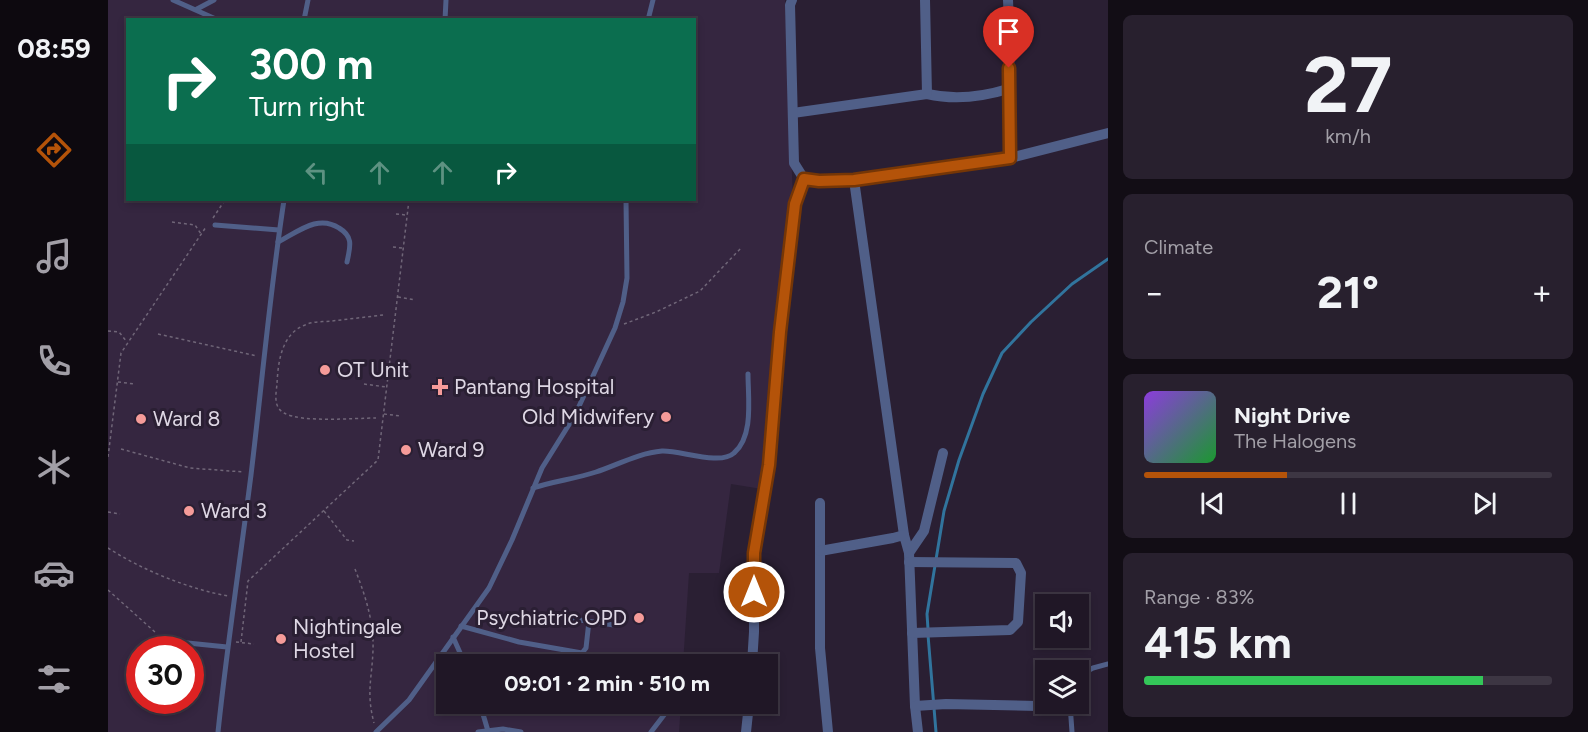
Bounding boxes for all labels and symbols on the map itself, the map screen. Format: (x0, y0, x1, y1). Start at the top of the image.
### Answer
pin (983, 6, 1034, 68)
place label: OT Unit (337, 357, 409, 382)
marker: OT Unit (318, 363, 332, 377)
place label: Pantang Hospital (454, 374, 614, 399)
marker: Pantang Hospital (431, 378, 449, 396)
place label: Old Midwifery (522, 404, 654, 429)
place label: Ward 8 (153, 406, 221, 431)
marker: Old Midwifery (659, 410, 673, 424)
marker: Ward 8 (134, 412, 148, 426)
place label: Ward 9 (418, 437, 485, 462)
marker: Ward 9 (399, 443, 413, 457)
place label: Ward 3 (201, 498, 267, 523)
marker: Ward 3 (182, 504, 196, 518)
position arrow (722, 560, 786, 624)
place label: Psychiatric OPD (476, 605, 627, 630)
marker: Psychiatric OPD (632, 611, 646, 625)
place label: Nightingale Hostel (293, 614, 402, 663)
marker: Nightingale Hostel (274, 632, 288, 646)
speed limit sign: 30 (126, 636, 204, 714)

